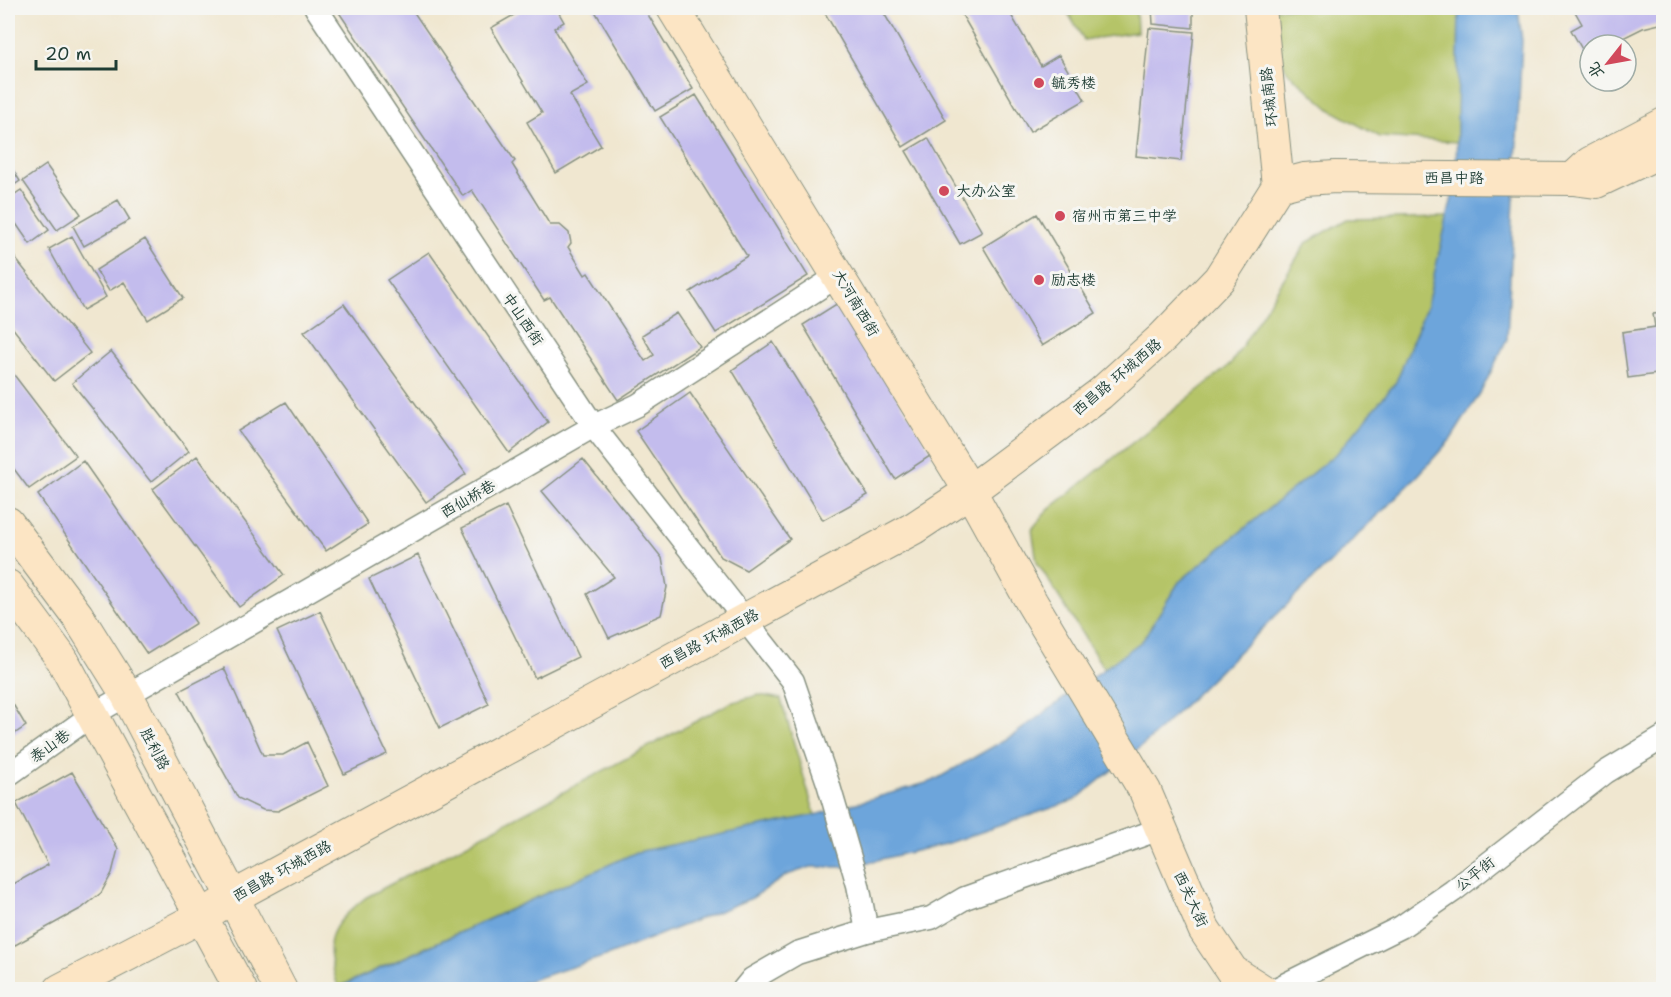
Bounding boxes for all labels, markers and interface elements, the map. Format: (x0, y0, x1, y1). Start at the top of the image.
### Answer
scale bar (36, 33, 116, 71)
north arrow (1578, 33, 1638, 93)
text: 20 m (45, 42, 91, 66)
text: 北 (1582, 58, 1609, 83)
street label: 环城南路 (1256, 66, 1282, 128)
place label: 毓秀楼 (1051, 73, 1096, 93)
marker: 毓秀楼 (1032, 76, 1046, 90)
street label: 西昌中路 (1424, 168, 1484, 188)
place label: 大办公室 (956, 181, 1016, 201)
marker: 大办公室 (937, 184, 951, 198)
place label: 宿州市第三中学 (1072, 206, 1177, 226)
marker: 宿州市第三中学 (1053, 209, 1067, 223)
street label: 大河南西街 (828, 266, 884, 340)
place label: 励志楼 (1051, 270, 1096, 290)
marker: 励志楼 (1032, 273, 1046, 287)
street label: 中山西街 (498, 289, 548, 349)
street label: 西昌路 环城西路 (1068, 334, 1166, 420)
street label: 西仙桥巷 (437, 475, 499, 523)
street label: 西昌路 环城西路 (656, 604, 762, 674)
street label: 胜利路 (136, 724, 174, 774)
street label: 泰山巷 (26, 725, 74, 767)
street label: 西昌路 环城西路 (229, 836, 335, 906)
street label: 公平街 (1451, 852, 1499, 896)
street label: 西关大街 (1169, 868, 1213, 930)

